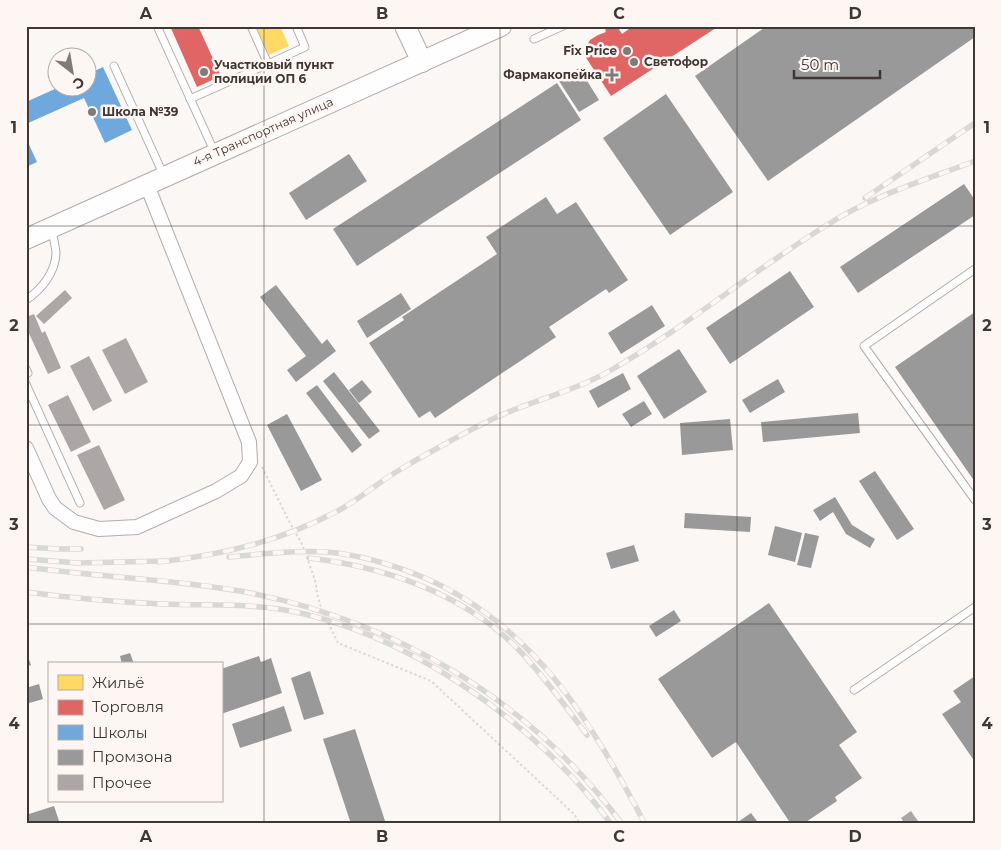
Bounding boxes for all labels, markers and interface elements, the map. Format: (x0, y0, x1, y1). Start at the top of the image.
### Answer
text: A (139, 4, 153, 23)
text: B (376, 4, 388, 23)
text: C (613, 4, 625, 23)
text: D (848, 4, 862, 23)
place label: Fix Price (563, 43, 617, 58)
marker: Fix Price (621, 45, 633, 57)
north arrow (48, 48, 98, 98)
scale bar (794, 48, 880, 80)
place label: Светофор (644, 54, 708, 69)
text: 50 m (801, 55, 839, 74)
marker: Светофор (628, 56, 640, 68)
place label: Участковый пункт полиции ОП 6 (214, 57, 334, 86)
marker: Участковый пункт полиции ОП 6 (198, 66, 210, 78)
place label: Фармакопейка (503, 67, 602, 82)
marker: Фармакопейка (606, 69, 618, 81)
text: С (70, 73, 88, 93)
street label: 4-я Транспортная улица (190, 94, 335, 169)
place label: Школа №39 (102, 104, 179, 119)
marker: Школа №39 (86, 106, 98, 118)
text: 1 (11, 118, 17, 137)
text: 1 (984, 118, 990, 137)
text: 2 (9, 316, 19, 335)
text: 2 (982, 316, 992, 335)
text: 3 (8, 515, 19, 534)
text: 3 (981, 515, 992, 534)
legend (48, 662, 222, 802)
text: Жильё (92, 673, 145, 692)
text: Торговля (92, 697, 164, 716)
text: 4 (8, 714, 20, 733)
text: 4 (981, 714, 993, 733)
text: Школы (92, 723, 148, 742)
text: Промзона (92, 747, 172, 766)
text: Прочее (92, 773, 152, 792)
text: A (139, 827, 153, 846)
text: B (376, 827, 388, 846)
text: C (613, 827, 625, 846)
text: D (848, 827, 862, 846)

